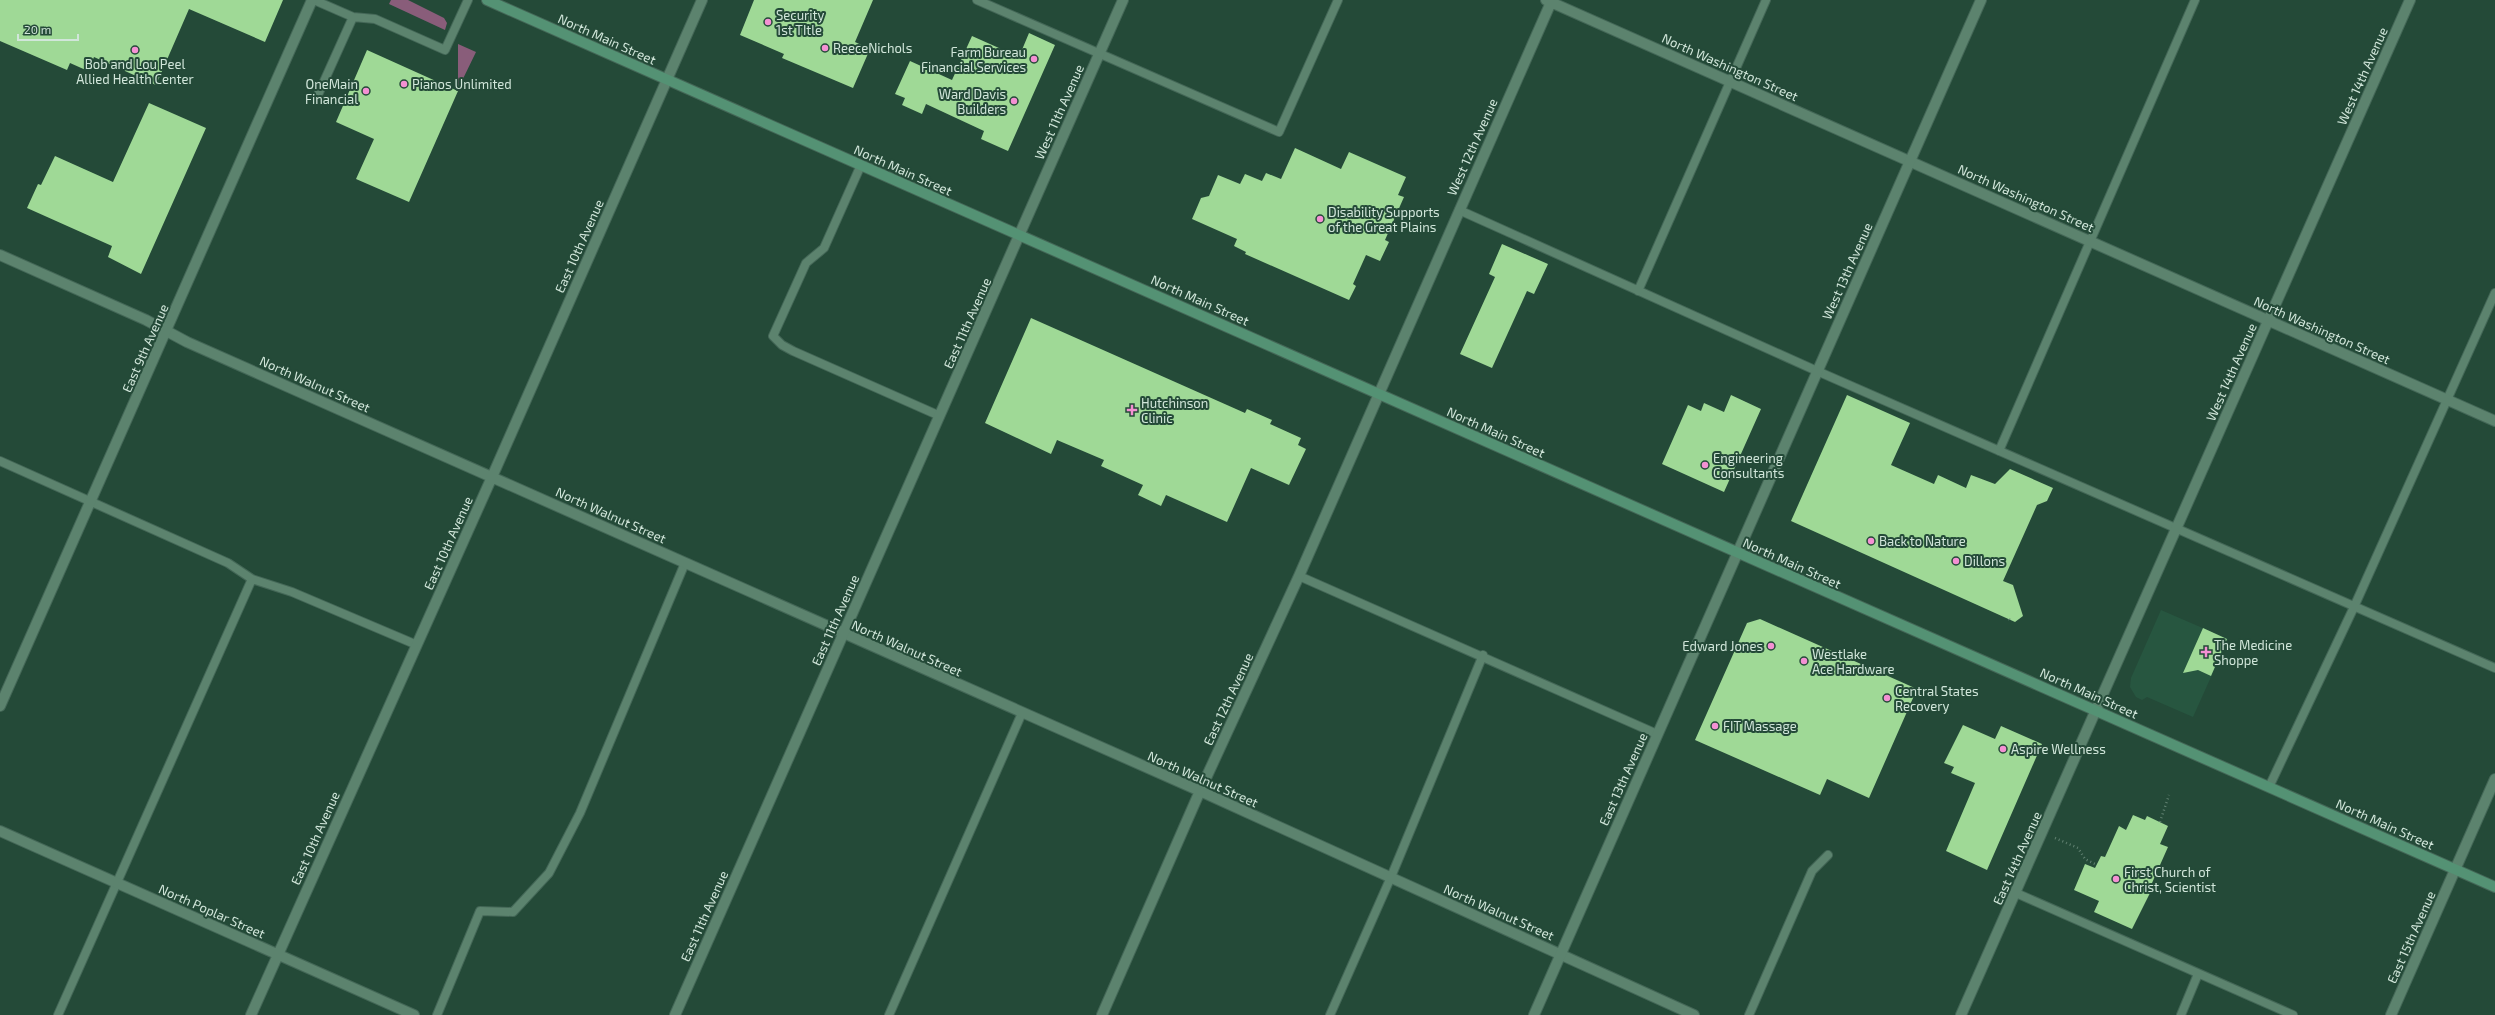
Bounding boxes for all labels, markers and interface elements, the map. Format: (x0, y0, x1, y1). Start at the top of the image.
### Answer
place label: Security 1st TItle (776, 7, 824, 38)
street label: North Main Street (556, 10, 658, 68)
scale bar (18, 16, 78, 42)
marker: Security 1st TItle (763, 17, 773, 27)
text: 20 m (24, 22, 51, 36)
street label: West 14th Avenue (2333, 25, 2391, 127)
street label: North Washington Street (1659, 30, 1801, 104)
place label: ReeceNichols (833, 40, 912, 56)
marker: ReeceNichols (820, 43, 830, 53)
place label: Farm Bureau Financial Services (921, 44, 1026, 75)
marker: Bob and Lou Peel Allied Health Center (130, 45, 140, 55)
marker: Farm Bureau Financial Services (1029, 54, 1039, 64)
place label: Bob and Lou Peel Allied Health Center (76, 56, 194, 87)
street label: West 11th Avenue (1031, 62, 1087, 162)
place label: OneMain Financial (305, 76, 358, 107)
place label: Pianos Unlimited (412, 76, 512, 92)
marker: Pianos Unlimited (399, 79, 409, 89)
marker: OneMain Financial (361, 86, 371, 96)
place label: Ward Davis Builders (939, 86, 1006, 117)
marker: Ward Davis Builders (1009, 96, 1019, 106)
street label: West 12th Avenue (1443, 96, 1501, 198)
street label: North Main Street (852, 141, 954, 199)
street label: North Washington Street (1955, 161, 2097, 235)
street label: East 10th Avenue (551, 197, 607, 295)
place label: Disability Supports of the Great Plains (1328, 204, 1440, 235)
marker: Disability Supports of the Great Plains (1315, 214, 1325, 224)
street label: West 13th Avenue (1818, 220, 1876, 322)
street label: North Main Street (1149, 271, 1251, 329)
street label: East 11th Avenue (940, 275, 994, 371)
street label: North Washington Street (2251, 293, 2393, 367)
street label: East 9th Avenue (118, 301, 172, 395)
street label: West 14th Avenue (2202, 321, 2260, 423)
street label: North Walnut Street (257, 352, 373, 416)
place label: Hutchinson Clinic (1141, 395, 1208, 426)
street label: North Main Street (1445, 403, 1547, 461)
marker: Hutchinson Clinic (1126, 404, 1138, 416)
place label: Engineering Consultants (1713, 450, 1784, 481)
marker: Engineering Consultants (1700, 460, 1710, 470)
street label: North Walnut Street (553, 483, 669, 547)
street label: East 10th Avenue (420, 494, 476, 592)
place label: Back to Nature (1879, 533, 1966, 549)
street label: North Main Street (1741, 534, 1843, 592)
marker: Back to Nature (1866, 536, 1876, 546)
place label: Dillons (1964, 553, 2005, 569)
marker: Dillons (1951, 556, 1961, 566)
street label: East 11th Avenue (808, 572, 862, 668)
street label: North Walnut Street (849, 616, 965, 680)
place label: The Medicine Shoppe (2214, 637, 2292, 668)
place label: Edward Jones (1682, 638, 1763, 654)
marker: Edward Jones (1766, 641, 1776, 651)
place label: Westlake Ace Hardware (1812, 646, 1894, 677)
marker: The Medicine Shoppe (2201, 647, 2211, 657)
street label: East 12th Avenue (1200, 650, 1256, 748)
marker: Westlake Ace Hardware (1799, 656, 1809, 666)
street label: North Main Street (2038, 664, 2140, 722)
place label: Central States Recovery (1895, 683, 1979, 714)
marker: Central States Recovery (1882, 693, 1892, 703)
place label: FIT Massage (1723, 718, 1797, 734)
marker: FIT Massage (1710, 721, 1720, 731)
street label: East 13th Avenue (1595, 730, 1651, 828)
place label: Aspire Wellness (2011, 741, 2106, 757)
marker: Aspire Wellness (1998, 744, 2008, 754)
street label: North Walnut Street (1145, 747, 1261, 811)
street label: East 10th Avenue (287, 789, 343, 887)
street label: North Main Street (2334, 795, 2436, 853)
street label: East 14th Avenue (1989, 809, 2045, 907)
place label: First Church of Christ, Scientist (2124, 864, 2216, 895)
street label: East 11th Avenue (677, 868, 731, 964)
marker: First Church of Christ, Scientist (2111, 874, 2121, 884)
street label: North Poplar Street (156, 880, 268, 942)
street label: North Walnut Street (1441, 880, 1557, 944)
street label: East 15th Avenue (2383, 888, 2439, 986)

